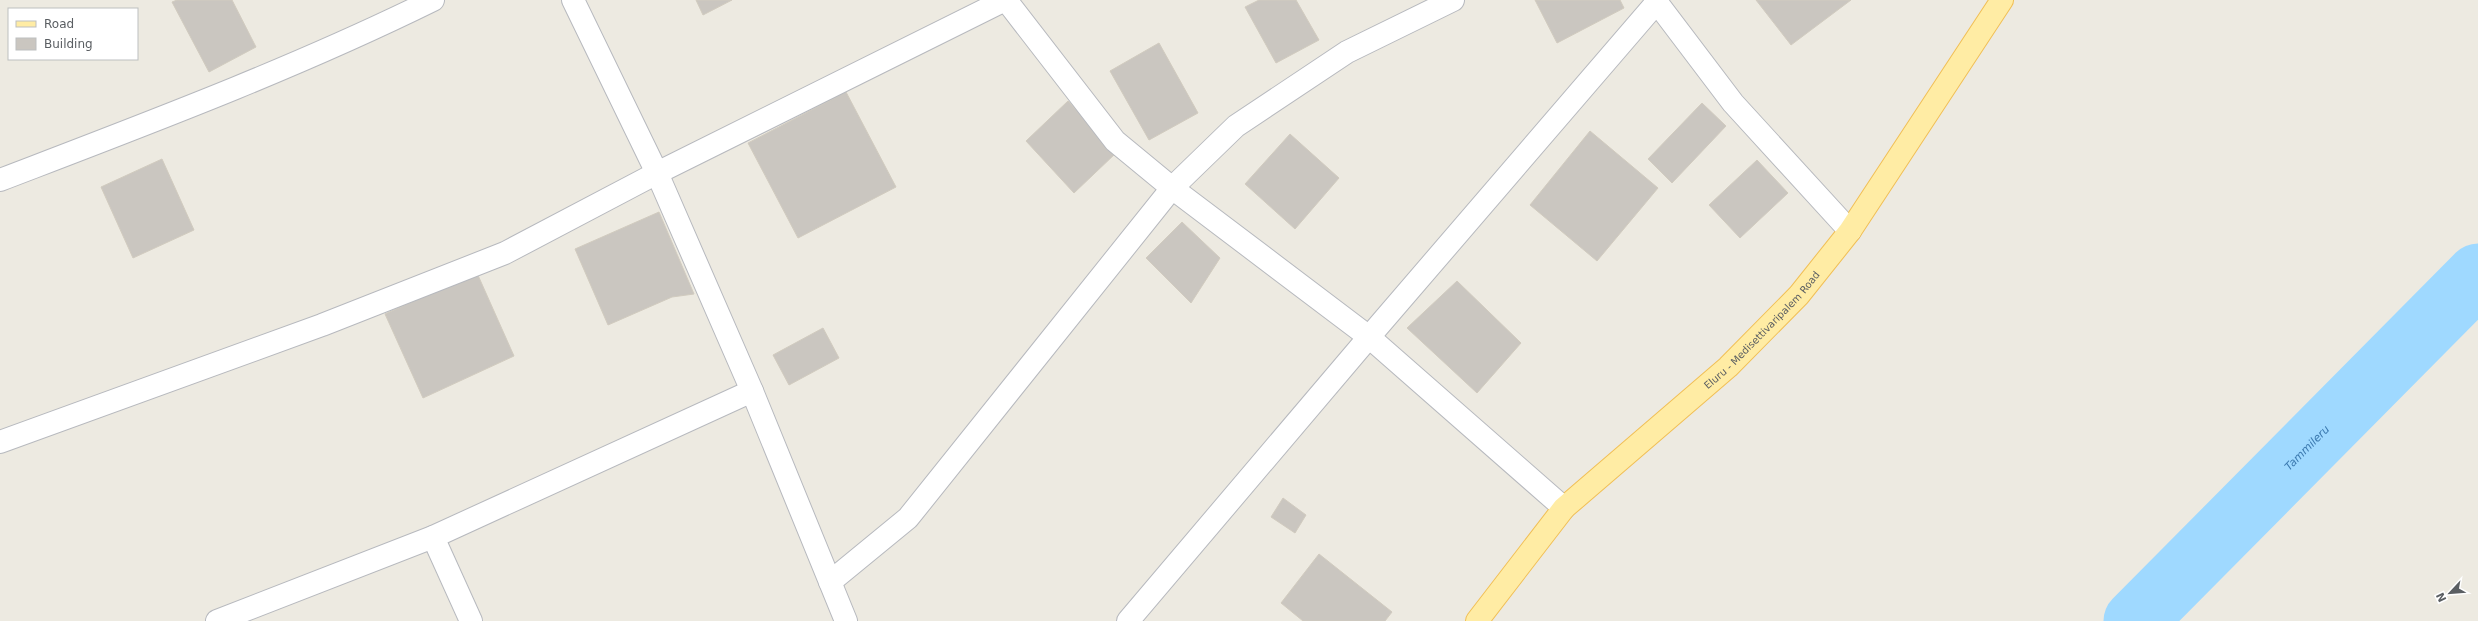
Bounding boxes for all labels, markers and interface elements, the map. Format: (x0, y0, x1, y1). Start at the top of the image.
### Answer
legend (8, 8, 138, 60)
text: Road (44, 17, 74, 31)
text: Building (44, 37, 93, 51)
street label: Eluru - Medisettivaripalem Road (1702, 269, 1822, 391)
water label: Tammileru (2282, 423, 2332, 473)
north arrow (2430, 573, 2470, 613)
text: N (2434, 590, 2449, 604)

